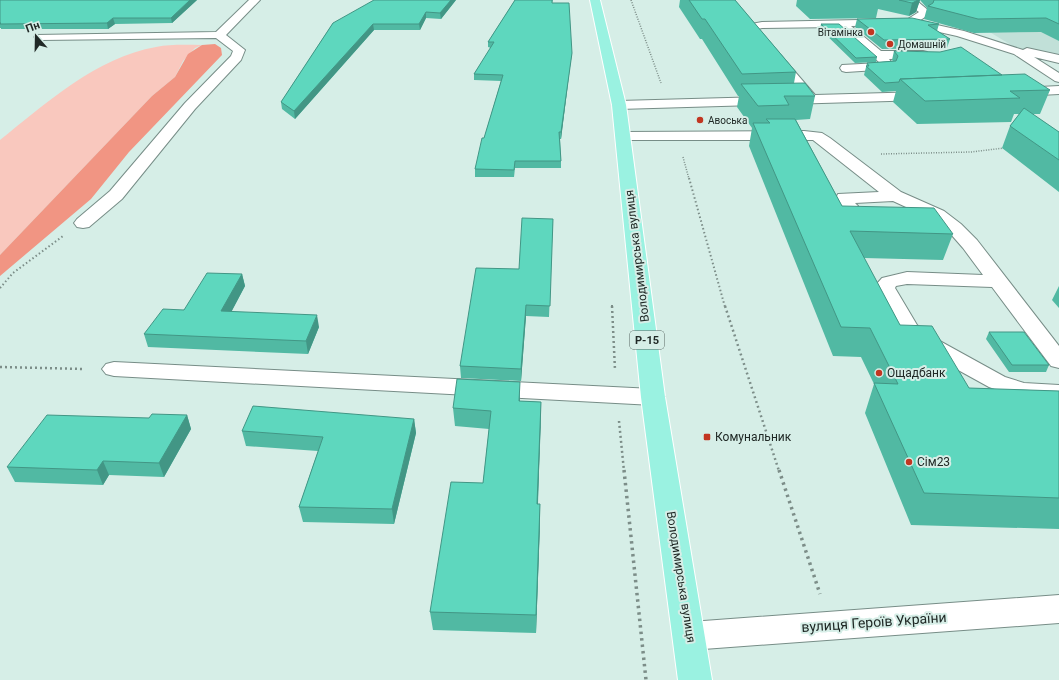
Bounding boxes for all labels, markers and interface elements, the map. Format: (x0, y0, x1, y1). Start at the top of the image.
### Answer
north arrow (16, 16, 56, 56)
text: Пн (24, 19, 42, 36)
place label: Вітамінка (818, 27, 863, 38)
marker: Вітамінка (866, 27, 876, 37)
marker: Домашній (885, 39, 895, 49)
place label: Домашній (898, 39, 946, 50)
marker: Авоська (695, 115, 705, 125)
place label: Авоська (708, 115, 747, 126)
street label: Володимирська вулиця (622, 189, 652, 323)
road number: Р-15 (630, 331, 664, 349)
place label: Ощадбанк (887, 366, 946, 380)
marker: Ощадбанк (874, 368, 884, 378)
place label: Комунальник (715, 430, 792, 444)
marker: Комунальник (702, 432, 712, 442)
place label: Сім23 (917, 455, 950, 469)
marker: Сім23 (904, 457, 914, 467)
street label: Володимирська вулиця (664, 510, 698, 644)
street label: вулиця Героїв України (801, 609, 947, 635)

